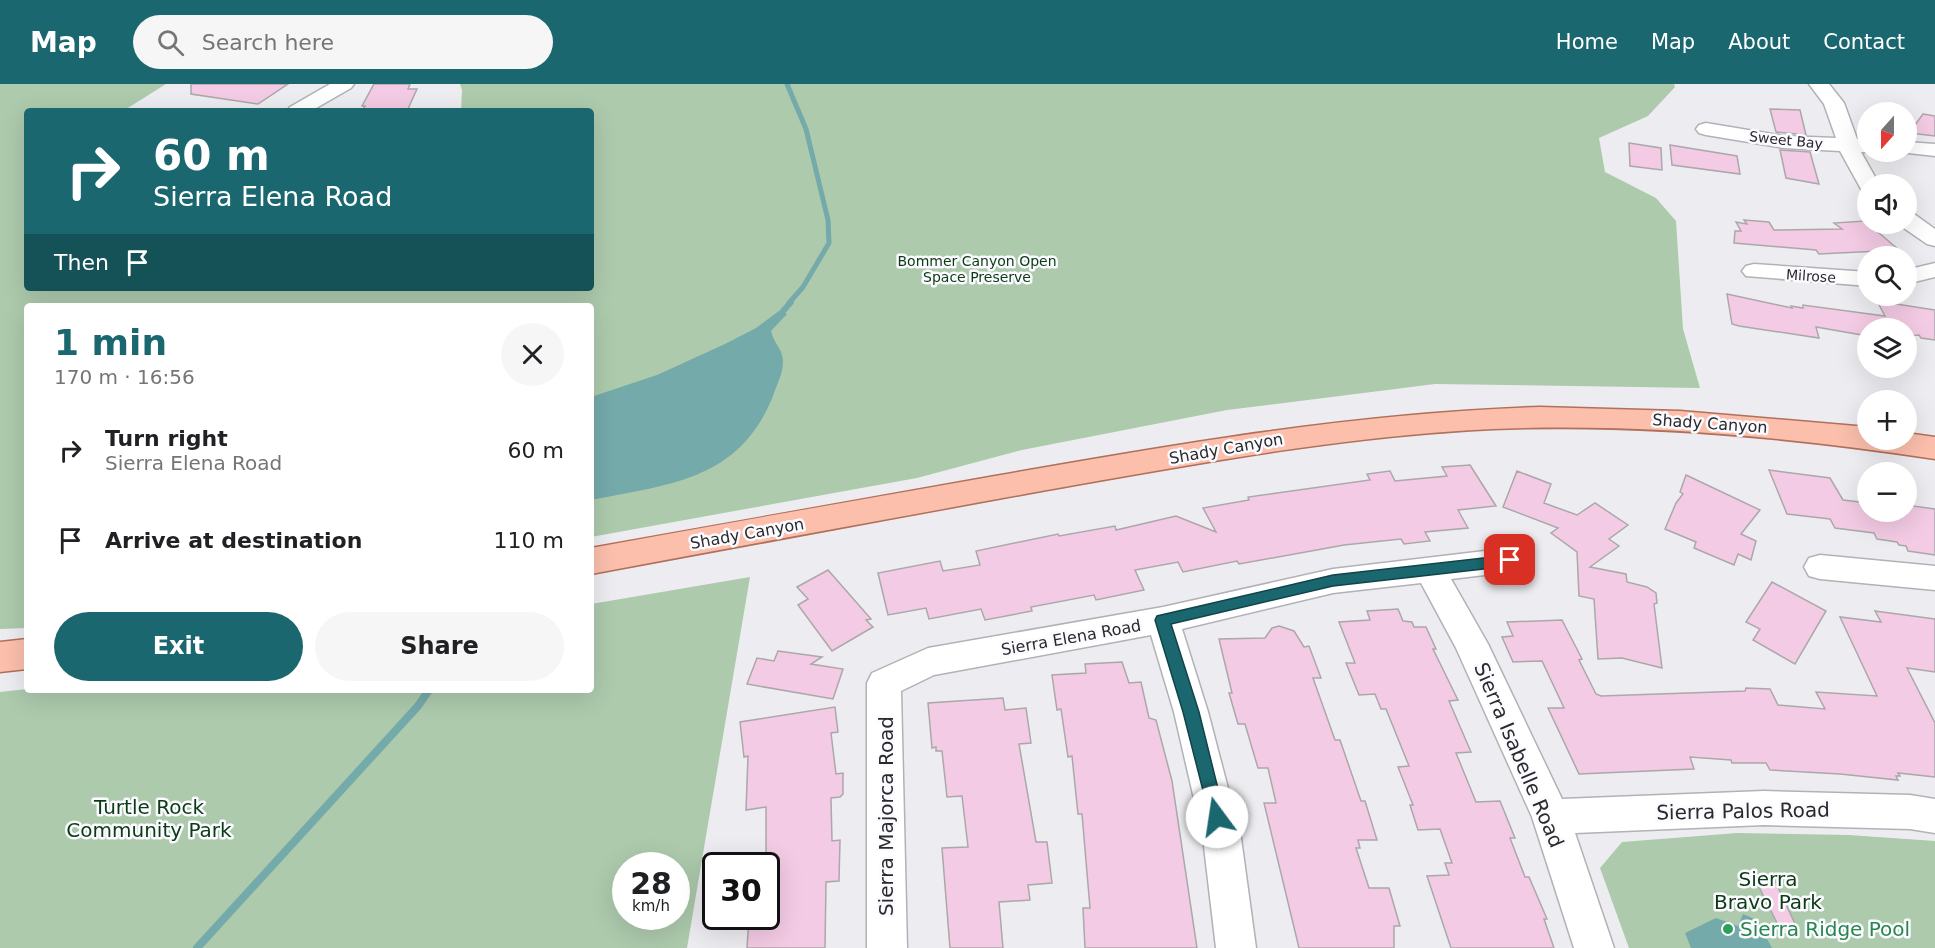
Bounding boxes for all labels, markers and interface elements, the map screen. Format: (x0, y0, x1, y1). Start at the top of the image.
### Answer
search box (133, 15, 553, 69)
text: Map (30, 26, 97, 59)
icon: search (154, 26, 187, 59)
text: Search here (202, 30, 334, 55)
text: Home (1556, 30, 1618, 54)
text: Map (1651, 30, 1695, 54)
text: About (1728, 30, 1790, 54)
text: Contact (1823, 30, 1905, 54)
north arrow (1857, 102, 1917, 162)
map controls (1857, 102, 1917, 522)
street label: Sweet Bay (1748, 128, 1824, 152)
text: 60 m (153, 131, 270, 180)
icon: right (54, 132, 132, 210)
button: sound (1857, 174, 1917, 234)
text: Sierra Elena Road (153, 181, 392, 212)
icon: arrive (121, 246, 154, 279)
button: search (1857, 246, 1917, 306)
text: Then (54, 250, 109, 275)
park label: Bommer Canyon Open Space Preserve (897, 253, 1057, 285)
street label: Milrose (1786, 266, 1836, 286)
button: layers (1857, 318, 1917, 378)
text: 1 min (54, 322, 167, 363)
button: close (501, 323, 564, 386)
text: 170 m · 16:56 (54, 365, 195, 389)
button: + (1857, 390, 1917, 450)
street label: Shady Canyon (1652, 410, 1768, 437)
text: Turn right (105, 426, 228, 451)
street label: Shady Canyon (1168, 429, 1285, 468)
icon: right (54, 434, 87, 467)
text: 60 m (508, 438, 564, 463)
text: Sierra Elena Road (105, 451, 282, 475)
button: − (1857, 462, 1917, 522)
street label: Shady Canyon (689, 514, 806, 553)
icon: arrive (54, 524, 87, 557)
text: Arrive at destination (105, 528, 362, 553)
text: 110 m (494, 528, 564, 553)
pin (1484, 534, 1535, 585)
icon: arrive (1493, 543, 1526, 576)
button: Exit (54, 612, 303, 681)
button: Share (315, 612, 564, 681)
street label: Sierra Elena Road (1000, 616, 1143, 659)
street label: Sierra Isabelle Road (1469, 659, 1569, 851)
street label: Sierra Majorca Road (874, 716, 898, 916)
position arrow (1185, 785, 1249, 849)
park label: Turtle Rock Community Park (66, 795, 232, 842)
street label: Sierra Palos Road (1656, 797, 1830, 825)
speed limit sign: 30 (702, 852, 780, 930)
text: 28 (630, 866, 672, 901)
park label: Sierra Bravo Park (1714, 867, 1822, 914)
text: km/h (632, 897, 670, 915)
place label: Sierra Ridge Pool (1740, 917, 1910, 941)
marker: Sierra Ridge Pool (1721, 922, 1735, 936)

